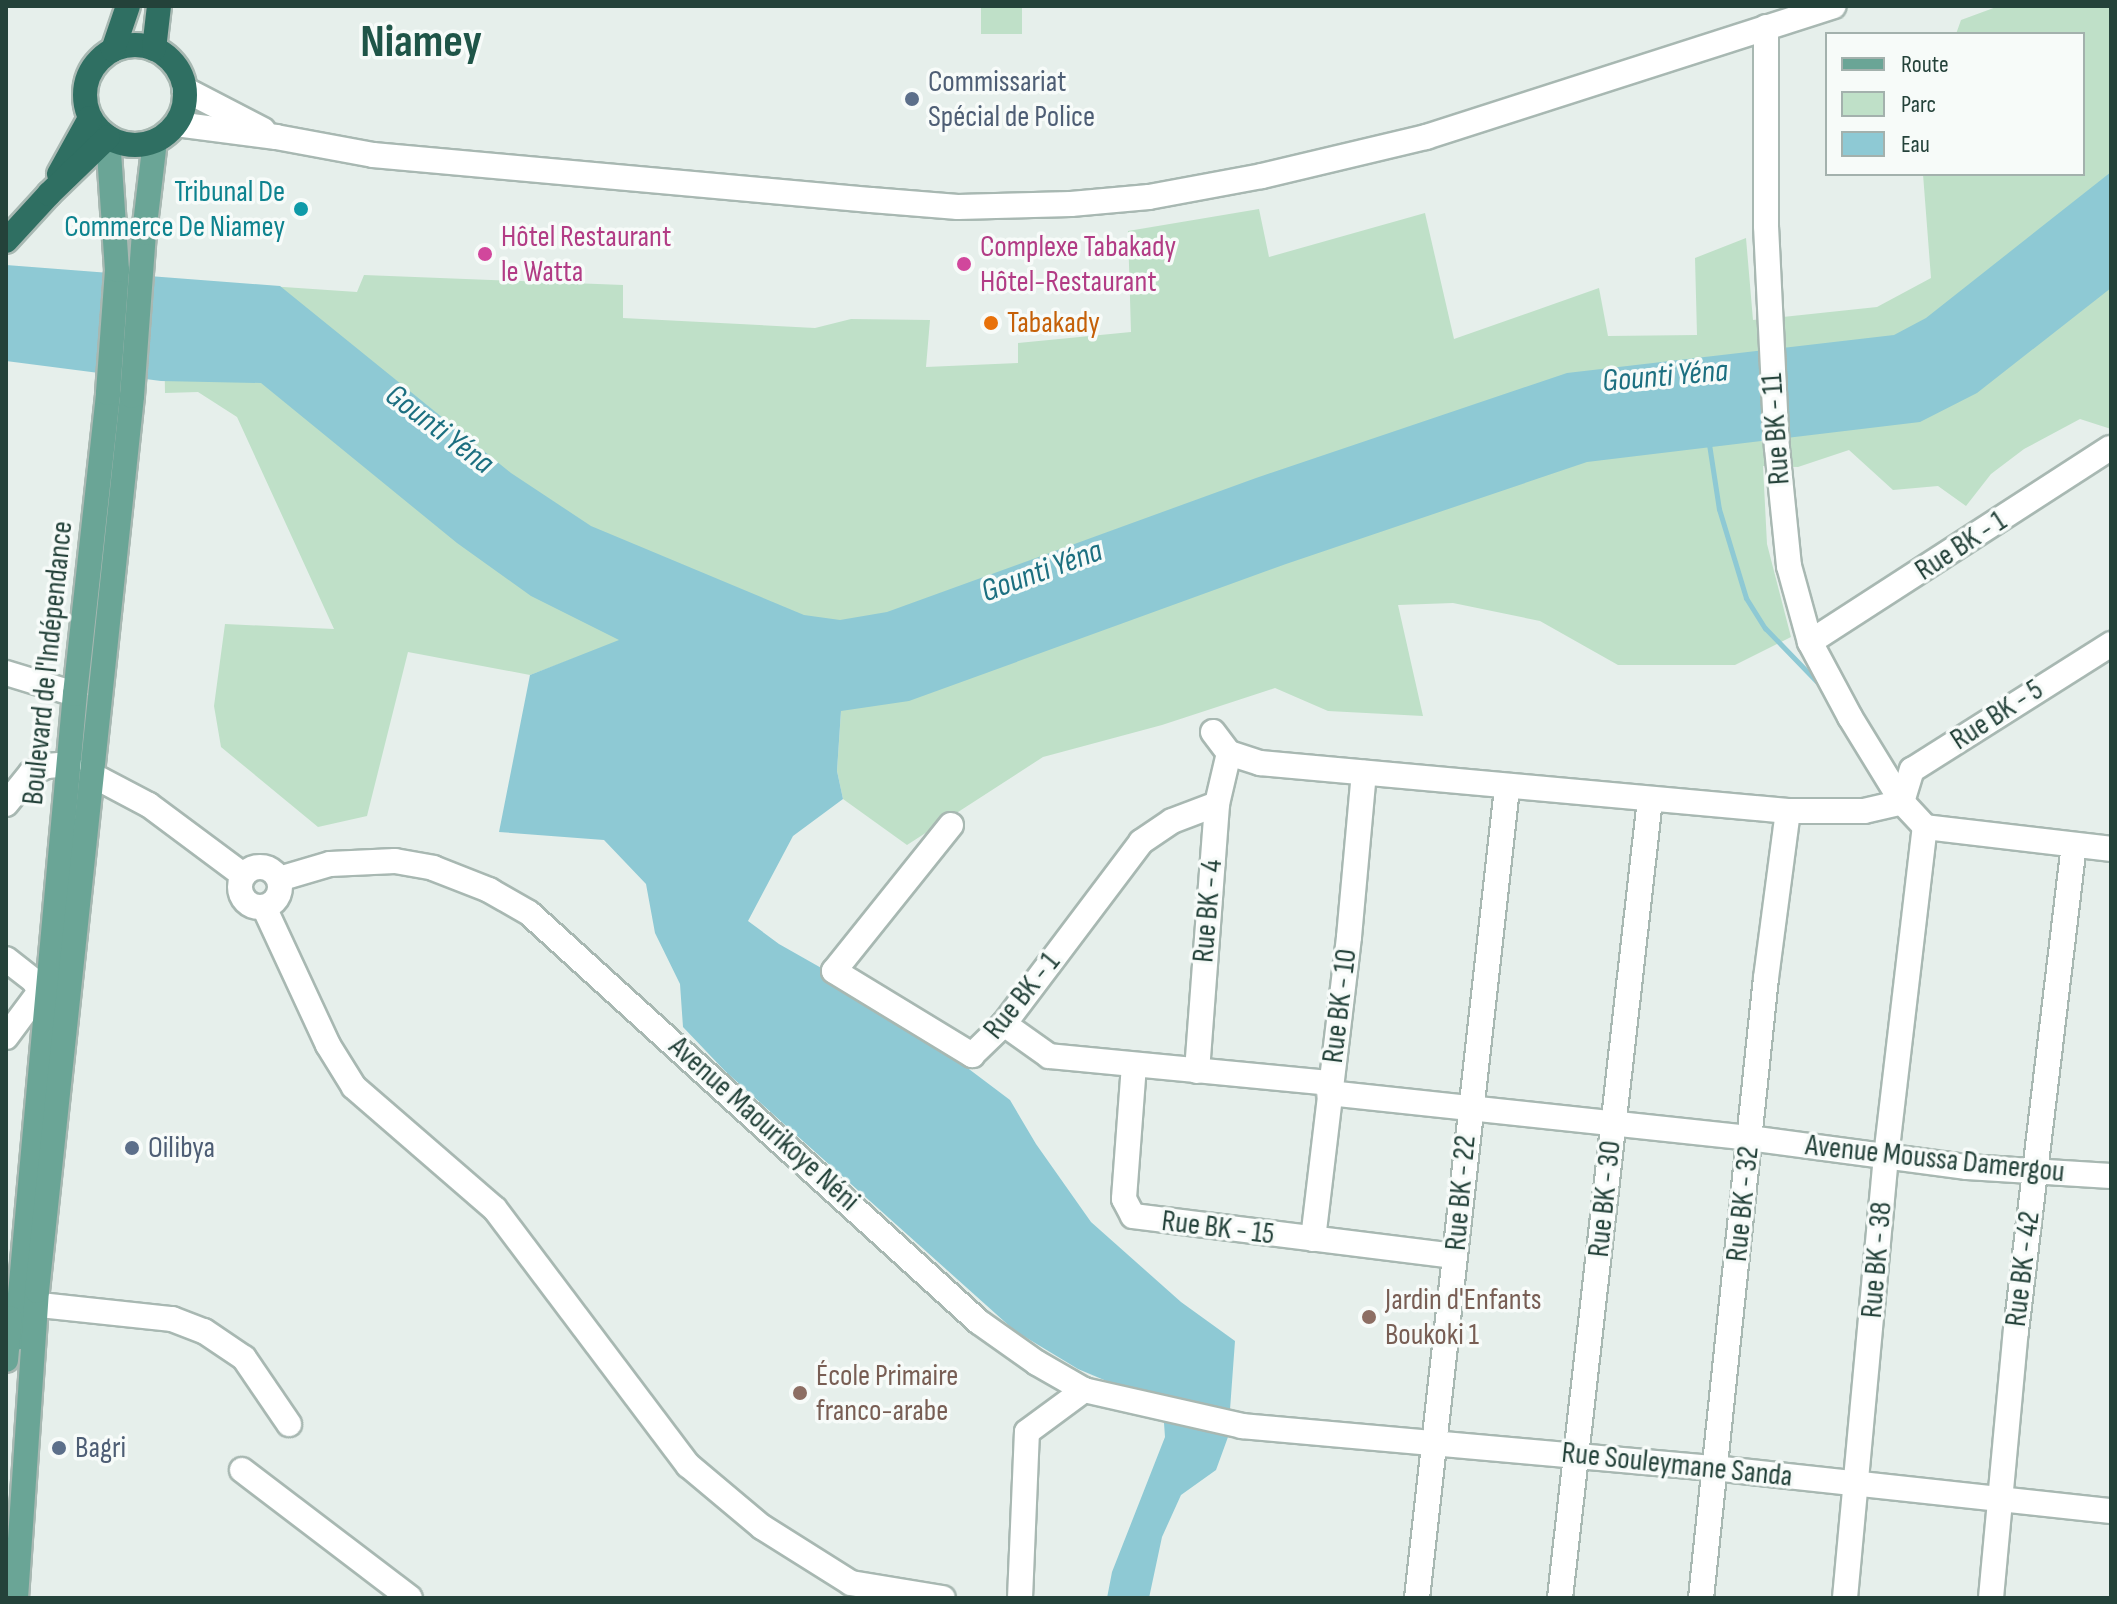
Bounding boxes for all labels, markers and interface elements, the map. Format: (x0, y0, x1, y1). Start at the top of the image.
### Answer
district label: Niamey (360, 15, 482, 71)
legend (1825, 32, 2085, 176)
text: Route (1901, 50, 1949, 79)
place label: Commissariat Spécial de Police (928, 64, 1095, 134)
marker: Commissariat Spécial de Police (903, 90, 921, 108)
text: Parc (1901, 90, 1936, 119)
text: Eau (1901, 130, 1930, 159)
place label: Tribunal De Commerce De Niamey (64, 174, 285, 244)
marker: Tribunal De Commerce De Niamey (292, 200, 310, 218)
place label: Hôtel Restaurant le Watta (501, 219, 671, 290)
place label: Complexe Tabakady Hôtel-Restaurant (980, 229, 1176, 300)
marker: Hôtel Restaurant le Watta (476, 245, 494, 263)
marker: Complexe Tabakady Hôtel-Restaurant (955, 255, 973, 273)
place label: Tabakady (1007, 305, 1100, 341)
marker: Tabakady (982, 314, 1000, 332)
water label: Gounti Yéna (1601, 352, 1729, 402)
street label: Rue BK - 11 (1754, 372, 1798, 486)
water label: Gounti Yéna (377, 377, 501, 483)
street label: Rue BK - 1 (1909, 503, 2013, 589)
street label: Boulevard de l'Indépendance (15, 519, 81, 807)
water label: Gounti Yéna (976, 532, 1108, 612)
street label: Rue BK - 5 (1944, 672, 2050, 758)
street label: Rue BK - 4 (1186, 858, 1230, 964)
street label: Rue BK - 1 (976, 945, 1068, 1047)
street label: Rue BK - 10 (1315, 947, 1365, 1065)
street label: Avenue Maourikoye Néni (661, 1029, 867, 1219)
street label: Avenue Moussa Damergou (1804, 1127, 2066, 1191)
place label: Oilibya (148, 1130, 215, 1166)
street label: Rue BK - 22 (1438, 1134, 1484, 1252)
marker: Oilibya (123, 1139, 141, 1157)
street label: Rue BK - 30 (1581, 1139, 1629, 1259)
street label: Rue BK - 32 (1719, 1145, 1767, 1263)
street label: Rue BK - 38 (1854, 1200, 1900, 1320)
street label: Rue BK - 15 (1160, 1203, 1276, 1253)
street label: Rue BK - 42 (1998, 1209, 2048, 1329)
place label: Jardin d'Enfants Boukoki 1 (1385, 1282, 1542, 1352)
marker: Jardin d'Enfants Boukoki 1 (1360, 1308, 1378, 1326)
place label: École Primaire franco-arabe (816, 1358, 958, 1428)
marker: École Primaire franco-arabe (791, 1384, 809, 1402)
place label: Bagri (75, 1430, 126, 1466)
street label: Rue Souleymane Sanda (1560, 1435, 1794, 1495)
marker: Bagri (50, 1439, 68, 1457)

